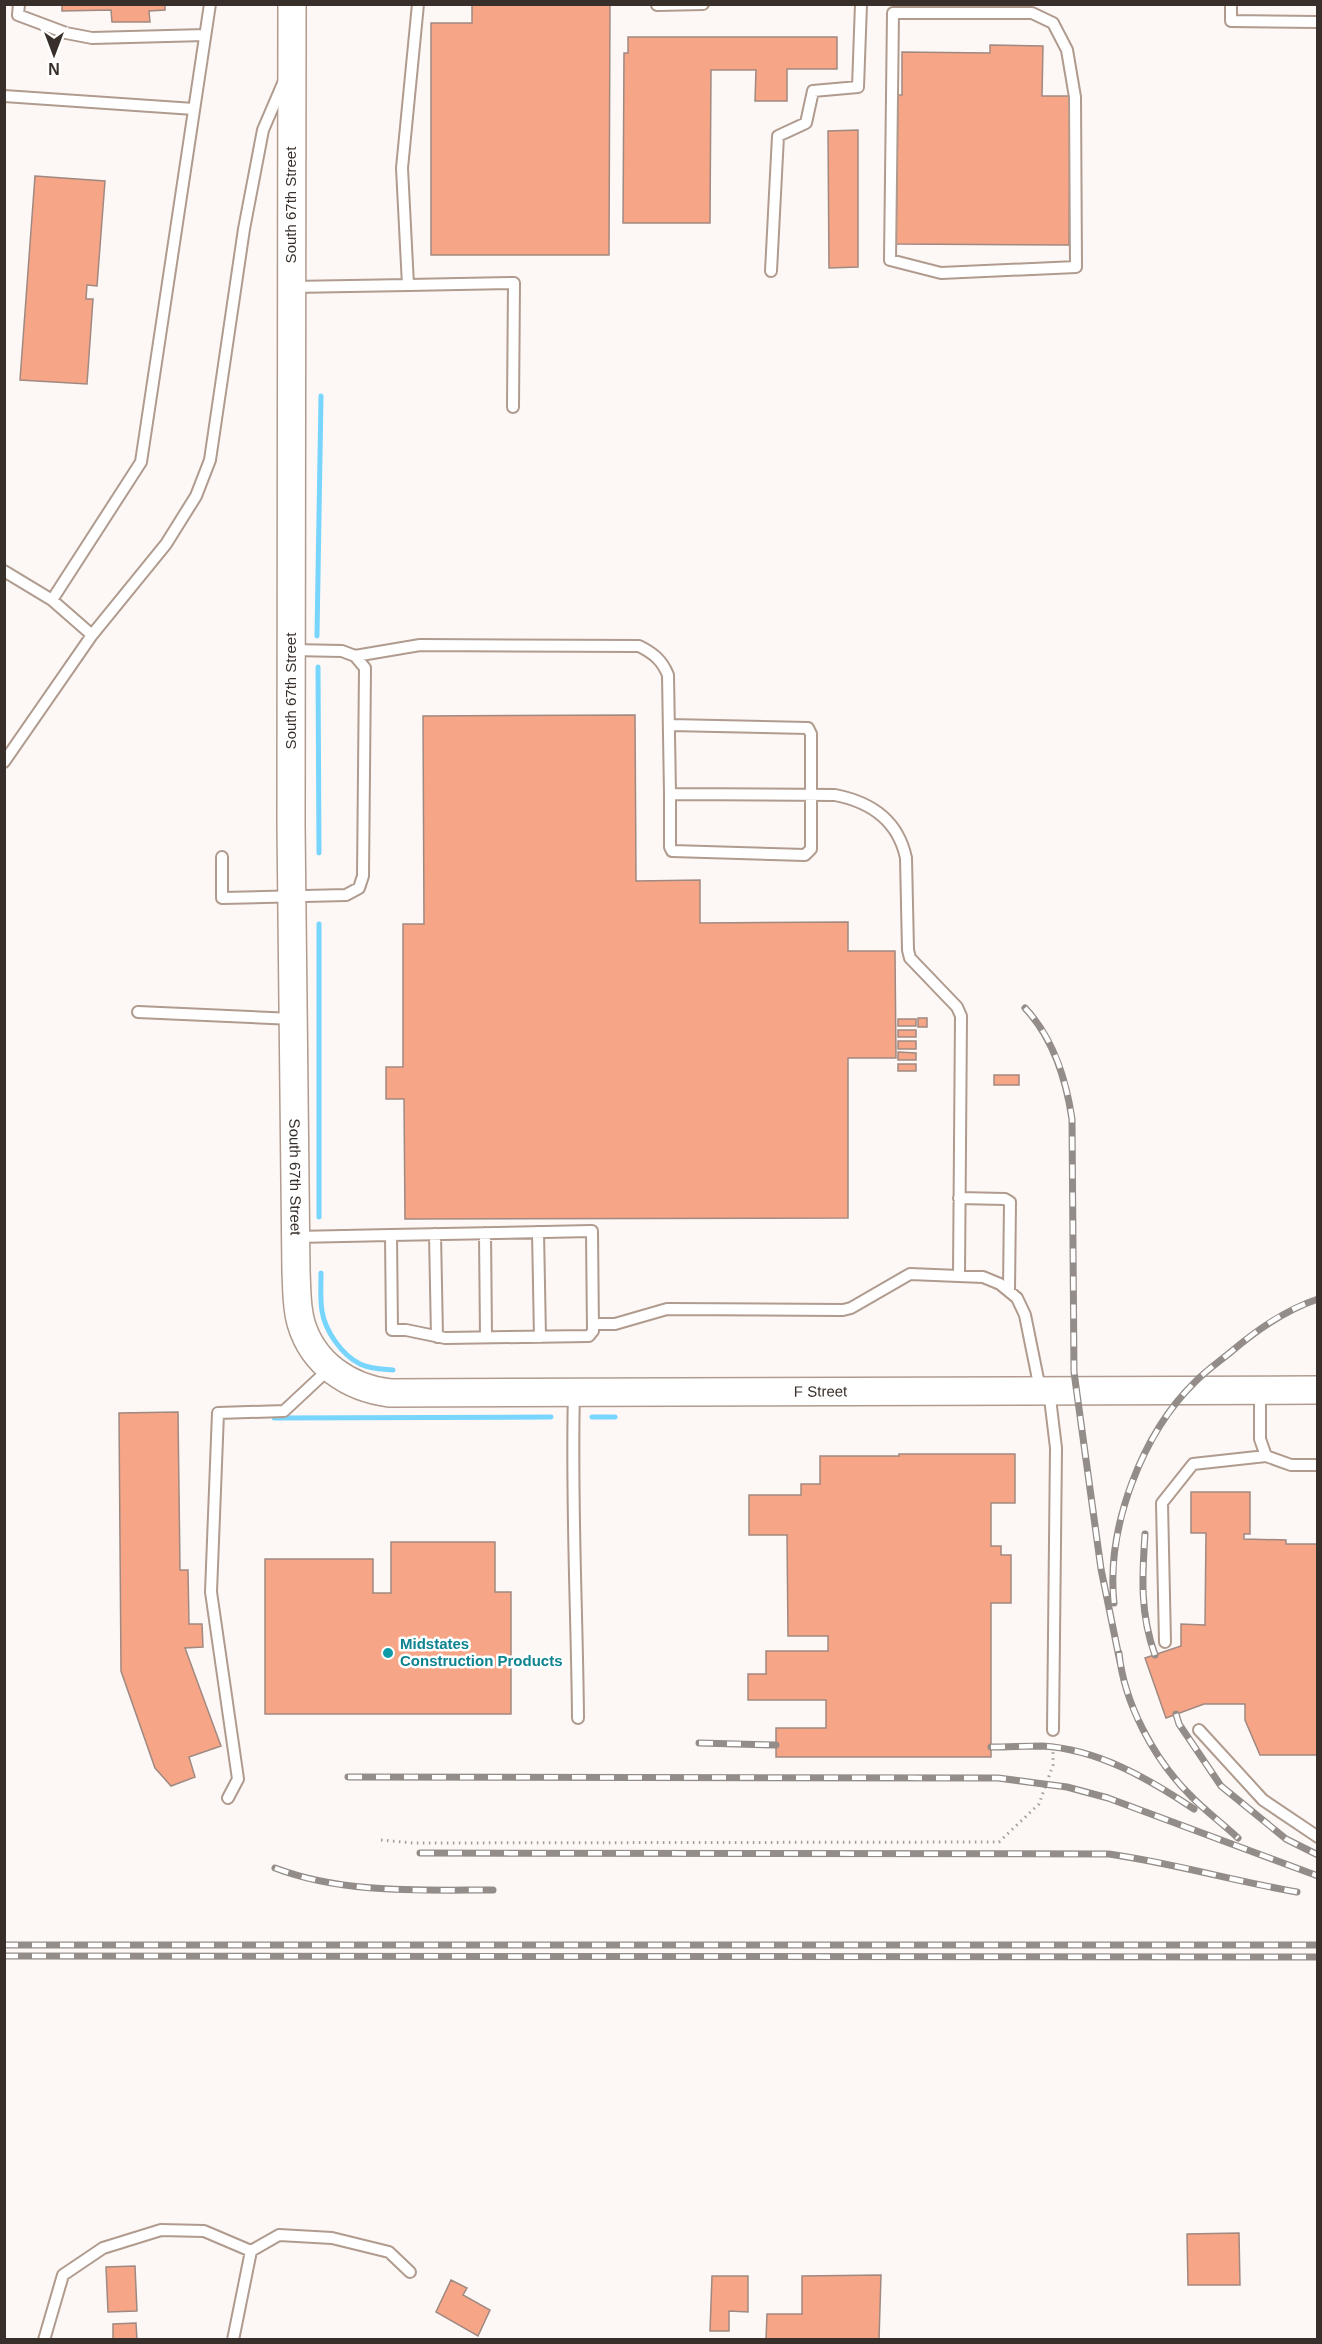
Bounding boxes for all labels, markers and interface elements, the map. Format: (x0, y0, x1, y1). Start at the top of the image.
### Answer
north arrow (24, 24, 84, 84)
text: N (48, 60, 60, 77)
street label: South 67th Street (282, 146, 299, 263)
street label: South 67th Street (282, 632, 299, 749)
street label: South 67th Street (286, 1118, 305, 1236)
street label: F Street (794, 1383, 848, 1400)
place label: Midstates Construction Products (400, 1635, 563, 1669)
marker: Midstates Construction Products (381, 1646, 395, 1660)

